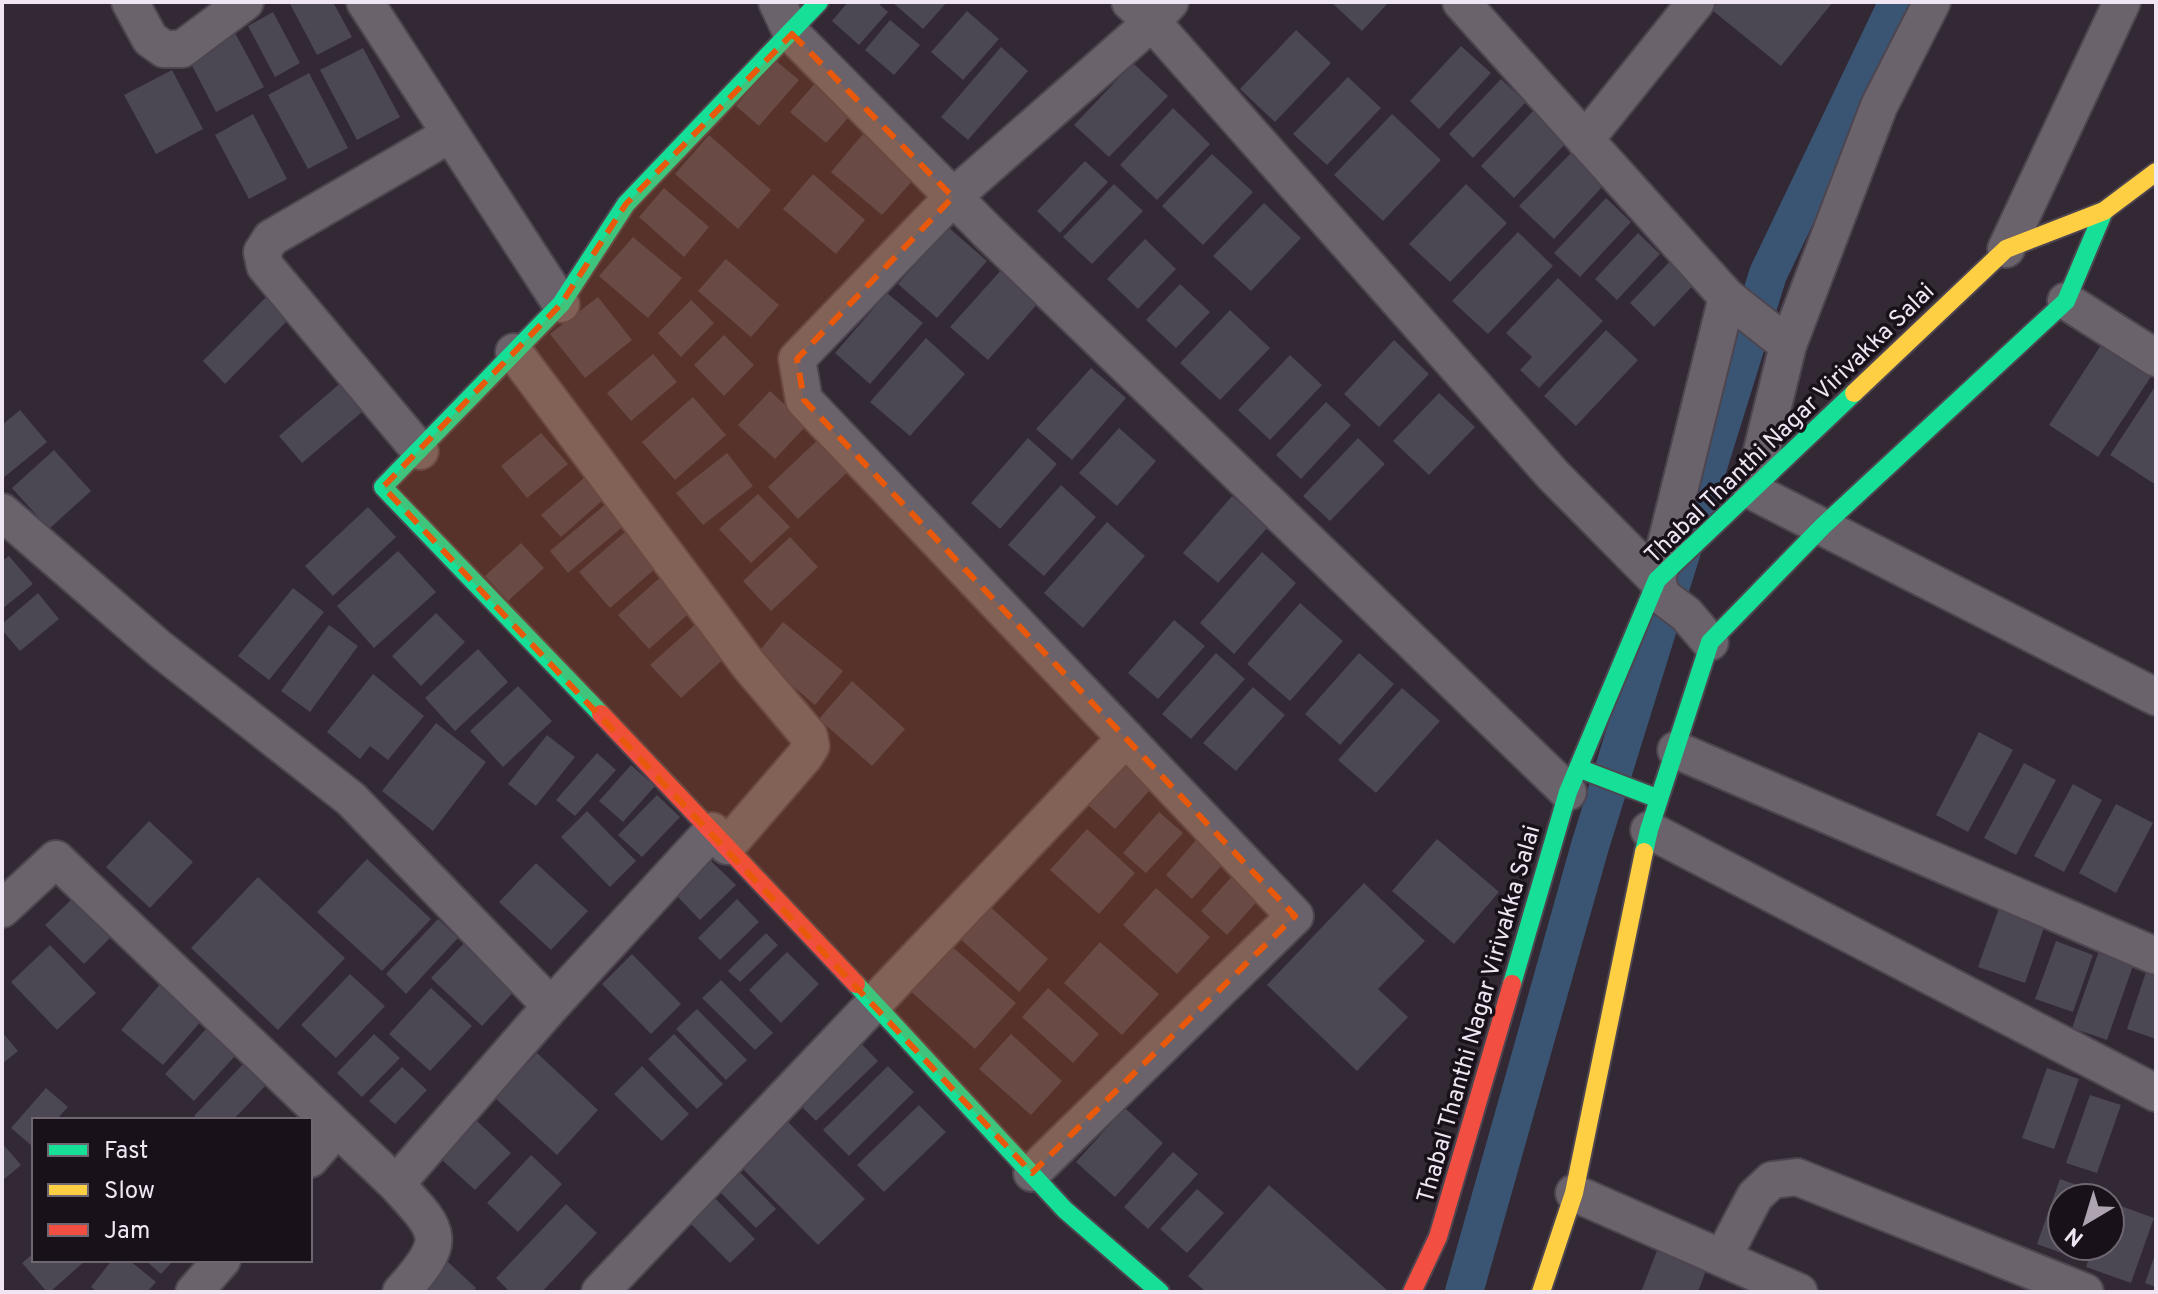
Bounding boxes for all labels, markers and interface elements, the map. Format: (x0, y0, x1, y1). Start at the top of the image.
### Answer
street label: Thabal Thanthi Nagar Virivakka Salai (1639, 278, 1942, 571)
street label: Thabal Thanthi Nagar Virivakka Salai (1412, 822, 1548, 1207)
legend (32, 1118, 312, 1262)
text: Fast (104, 1137, 148, 1167)
text: Slow (104, 1177, 155, 1207)
north arrow (2046, 1182, 2126, 1262)
text: Jam (104, 1217, 150, 1247)
text: N (2061, 1220, 2090, 1251)

